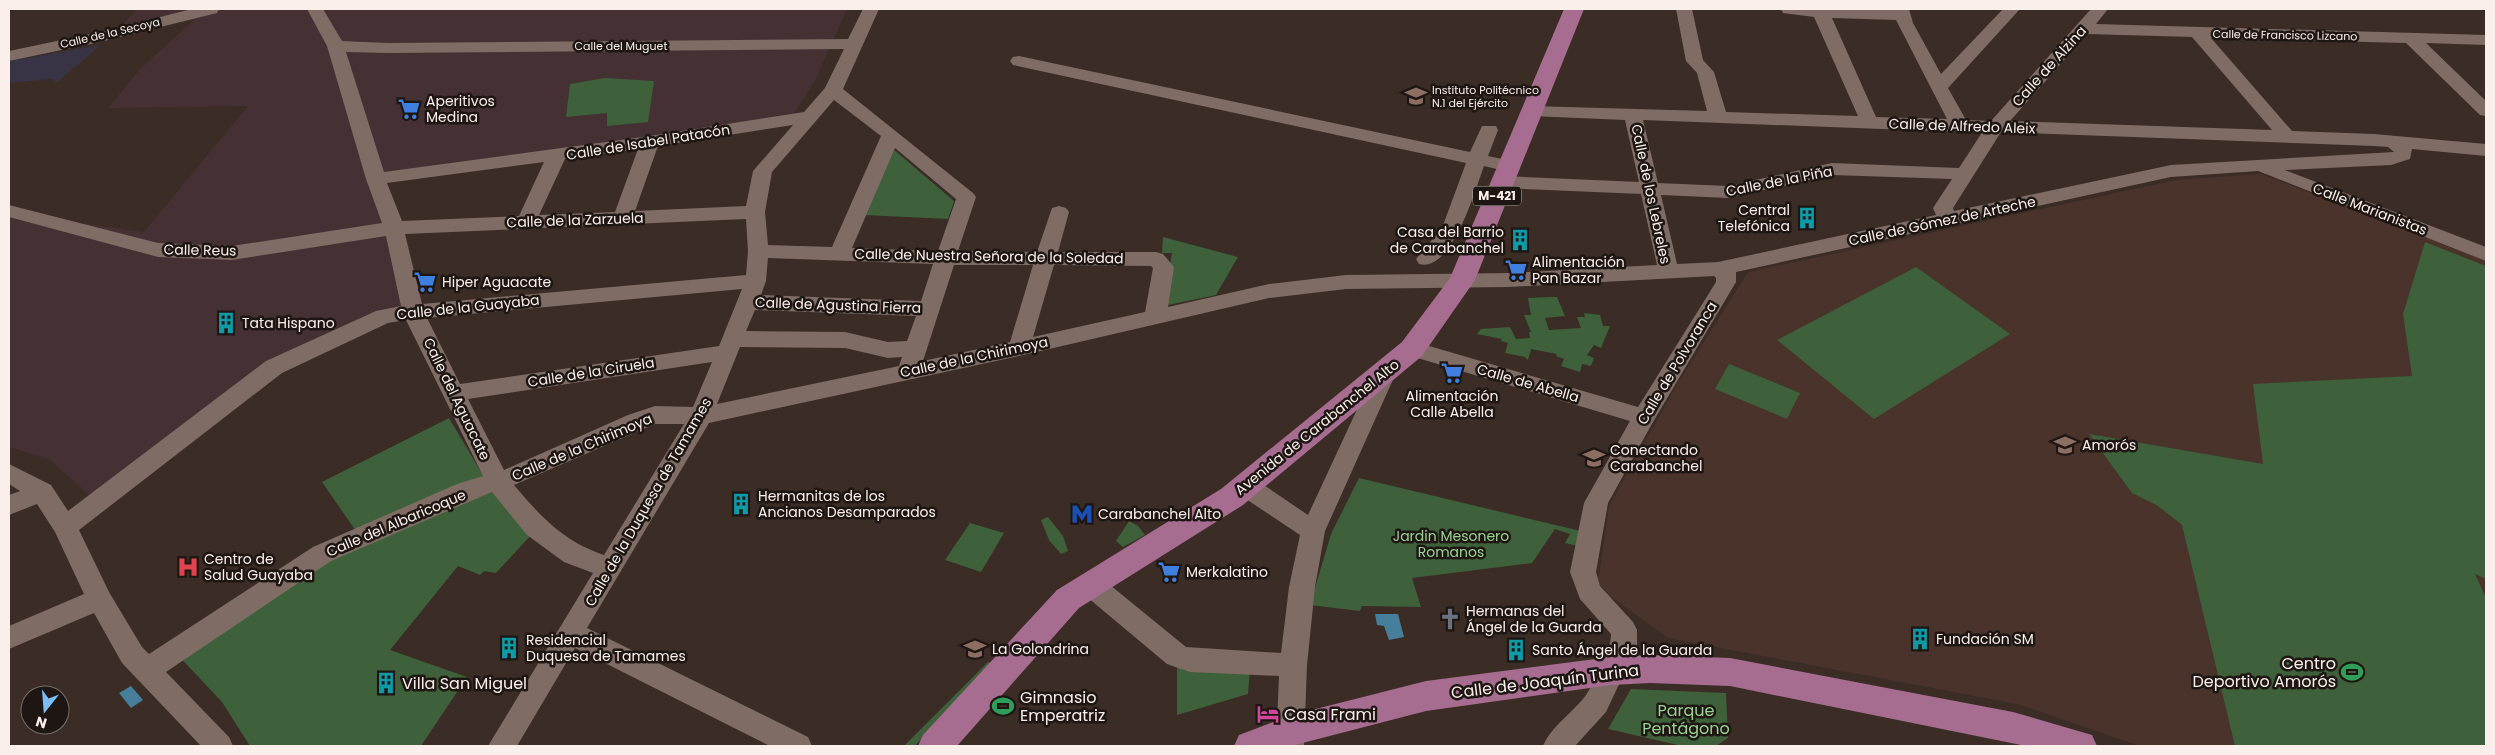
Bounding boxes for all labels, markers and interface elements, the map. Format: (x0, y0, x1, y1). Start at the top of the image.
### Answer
street label: Calle de la Secoya (59, 14, 161, 52)
street label: Calle de Alzina (2007, 21, 2091, 111)
street label: Calle de Francisco Lizcano (2212, 26, 2358, 44)
street label: Calle del Muguet (575, 38, 667, 54)
place label: Instituto Politécnico N.1 del Ejército (1432, 82, 1539, 111)
school or university icon: Instituto Politécnico N.1 del Ejército (1403, 83, 1429, 109)
place label: Aperitivos Medina (426, 91, 495, 127)
supermarket icon: Aperitivos Medina (396, 96, 422, 122)
street label: Calle de Alfredo Aleix (1888, 113, 2036, 139)
street label: Calle de Isabel Patacón (565, 119, 731, 165)
street label: Calle de los Lebreles (1626, 122, 1676, 266)
street label: Calle de la Piña (1724, 161, 1834, 201)
street label: Calle Marianistas (2310, 178, 2430, 240)
road number: M-421 (1473, 187, 1521, 206)
street label: Calle de Gómez de Arteche (1847, 191, 2038, 251)
place label: Central Telefónica (1718, 200, 1790, 236)
building icon: Central Telefónica (1794, 205, 1820, 231)
street label: Calle de la Zarzuela (506, 208, 644, 232)
place label: Casa del Barrio de Carabanchel (1390, 222, 1504, 258)
building icon: Casa del Barrio de Carabanchel (1507, 227, 1533, 253)
street label: Calle Reus (163, 239, 237, 261)
street label: Calle de Nuestra Señora de la Soledad (854, 244, 1124, 268)
place label: Alimentación Pan Bazar (1532, 252, 1625, 288)
supermarket icon: Alimentación Pan Bazar (1503, 257, 1529, 283)
supermarket icon: Hiper Aguacate (412, 269, 438, 295)
place label: Hiper Aguacate (442, 272, 552, 292)
street label: Calle de la Guayaba (395, 290, 541, 324)
street label: Calle de Agustina Fierra (754, 292, 922, 318)
street label: Calle de Polvoranca (1632, 298, 1722, 428)
building icon: Tata Hispano (213, 310, 239, 336)
place label: Tata Hispano (242, 313, 335, 333)
street label: Calle de la Chirimoya (898, 332, 1050, 382)
street label: Calle del Aguacate (419, 334, 495, 464)
street label: Calle de la Ciruela (526, 352, 656, 392)
street label: Avenida de Carabanchel Alto (1231, 354, 1403, 500)
street label: Calle de Abella (1475, 359, 1581, 407)
supermarket icon: Alimentación Calle Abella (1439, 360, 1465, 386)
place label: Alimentación Calle Abella (1406, 386, 1498, 422)
street label: Calle de la Duquesa de Tamames (580, 394, 716, 610)
street label: Calle de la Chirimoya (509, 408, 655, 486)
school or university icon: Amorós (2052, 432, 2078, 458)
place label: Amorós (2082, 435, 2136, 455)
place label: Conectando Carabanchel (1610, 440, 1702, 476)
school or university icon: Conectando Carabanchel (1581, 445, 1607, 471)
street label: Calle del Albaricoque (323, 484, 469, 562)
place label: Hermanitas de los Ancianos Desamparados (758, 486, 936, 522)
building icon: Hermanitas de los Ancianos Desamparados (728, 491, 754, 517)
metro station icon: Carabanchel Alto (1069, 501, 1095, 527)
place label: Carabanchel Alto (1098, 504, 1221, 524)
park label: Jardin Mesonero Romanos (1393, 526, 1509, 562)
place label: Centro de Salud Guayaba (204, 549, 313, 585)
hospital icon: Centro de Salud Guayaba (175, 554, 201, 580)
supermarket icon: Merkalatino (1156, 559, 1182, 585)
place label: Merkalatino (1186, 562, 1268, 582)
place label: Hermanas del Ángel de la Guarda (1466, 601, 1602, 637)
church icon: Hermanas del Ángel de la Guarda (1437, 606, 1463, 632)
building icon: Fundación SM (1907, 626, 1933, 652)
place label: Fundación SM (1936, 629, 2034, 649)
place label: Residencial Duquesa de Tamames (526, 630, 686, 666)
building icon: Residencial Duquesa de Tamames (496, 635, 522, 661)
school or university icon: La Golondrina (962, 636, 988, 662)
building icon: Santo Ángel de la Guarda (1503, 637, 1529, 663)
place label: La Golondrina (992, 639, 1089, 659)
place label: Santo Ángel de la Guarda (1532, 640, 1712, 660)
place label: Centro Deportivo Amorós (2192, 652, 2336, 693)
street label: Calle de Joaquín Turina (1450, 659, 1640, 704)
sports icon: Centro Deportivo Amorós (2339, 659, 2365, 685)
building icon: Villa San Miguel (373, 670, 399, 696)
place label: Villa San Miguel (402, 672, 527, 695)
north arrow (20, 685, 70, 735)
place label: Gimnasio Emperatriz (1020, 686, 1105, 727)
sports icon: Gimnasio Emperatriz (990, 693, 1016, 719)
park label: Parque Pentágono (1642, 699, 1730, 740)
hotel icon: Casa Frami (1255, 701, 1281, 727)
place label: Casa Frami (1284, 703, 1376, 726)
text: N (33, 711, 49, 734)

